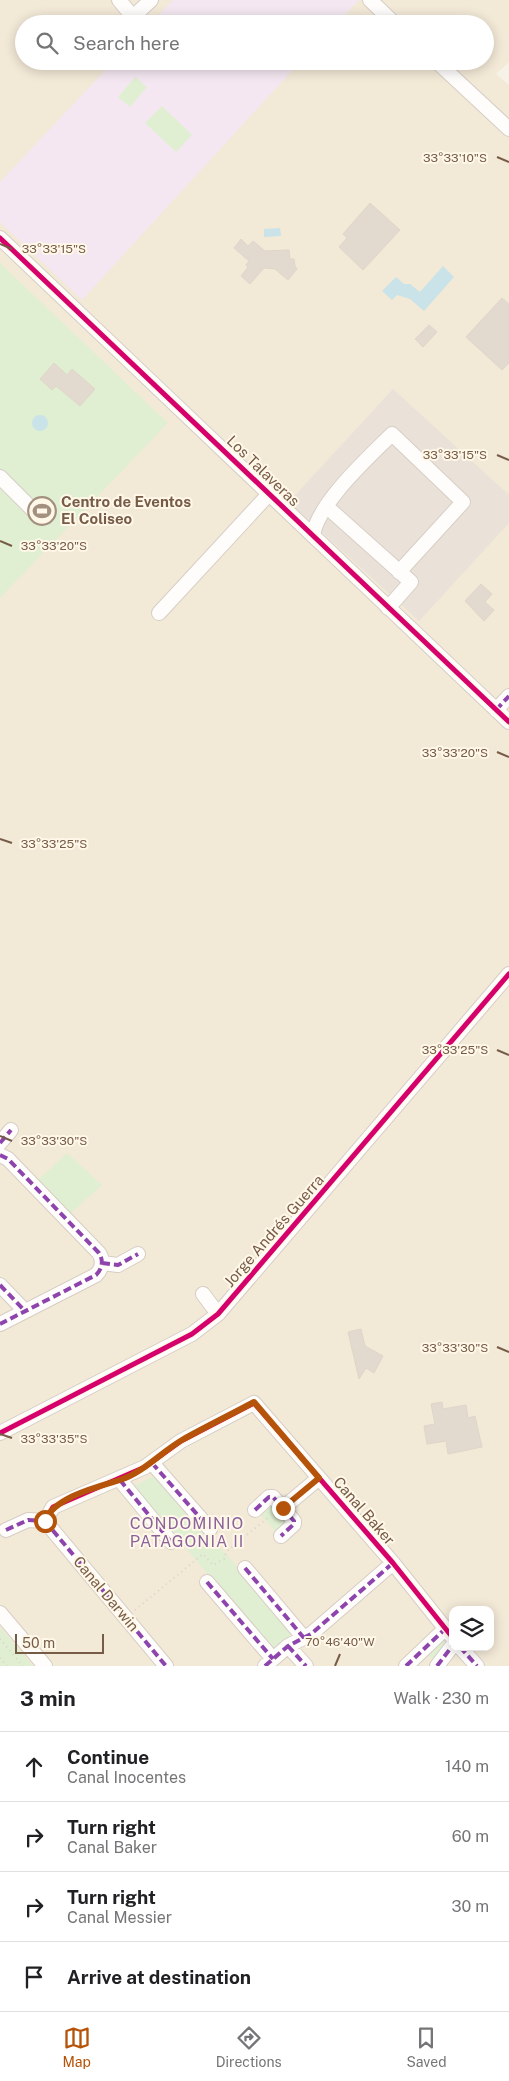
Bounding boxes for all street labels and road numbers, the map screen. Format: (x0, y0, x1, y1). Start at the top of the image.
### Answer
street label: Los Talaveras (224, 432, 303, 509)
street label: Jorge Andrés Guerra (220, 1171, 327, 1290)
street label: Canal Baker (330, 1473, 399, 1548)
street label: Canal Darwin (70, 1553, 143, 1635)

